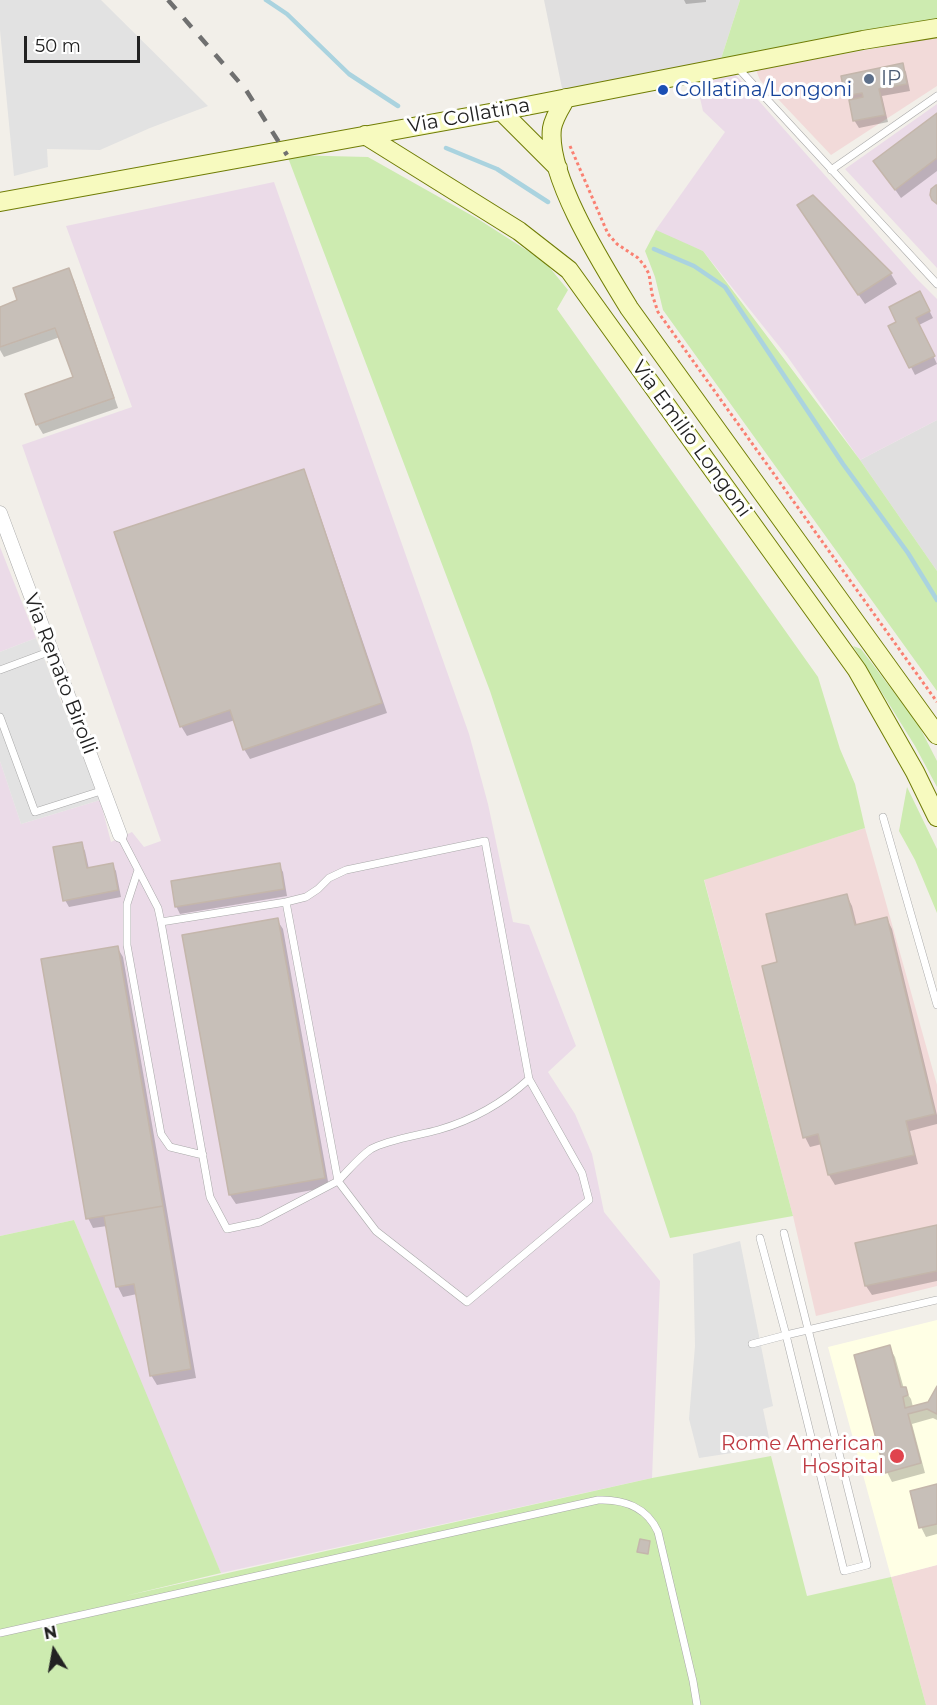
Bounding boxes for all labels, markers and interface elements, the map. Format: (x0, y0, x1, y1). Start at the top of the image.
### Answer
scale bar (27, 24, 142, 62)
text: 50 m (35, 35, 81, 57)
place label: IP (881, 67, 901, 91)
marker: IP (862, 72, 876, 86)
place label: Collatina/Longoni (675, 78, 852, 102)
marker: Collatina/Longoni (656, 83, 670, 97)
street label: Via Collatina (406, 93, 532, 139)
street label: Via Emilio Longoni (626, 356, 756, 522)
street label: Via Renato Birolli (18, 590, 102, 758)
place label: Rome American Hospital (721, 1432, 884, 1479)
marker: Rome American Hospital (888, 1447, 906, 1465)
north arrow (24, 1621, 84, 1681)
text: N (42, 1622, 59, 1643)

